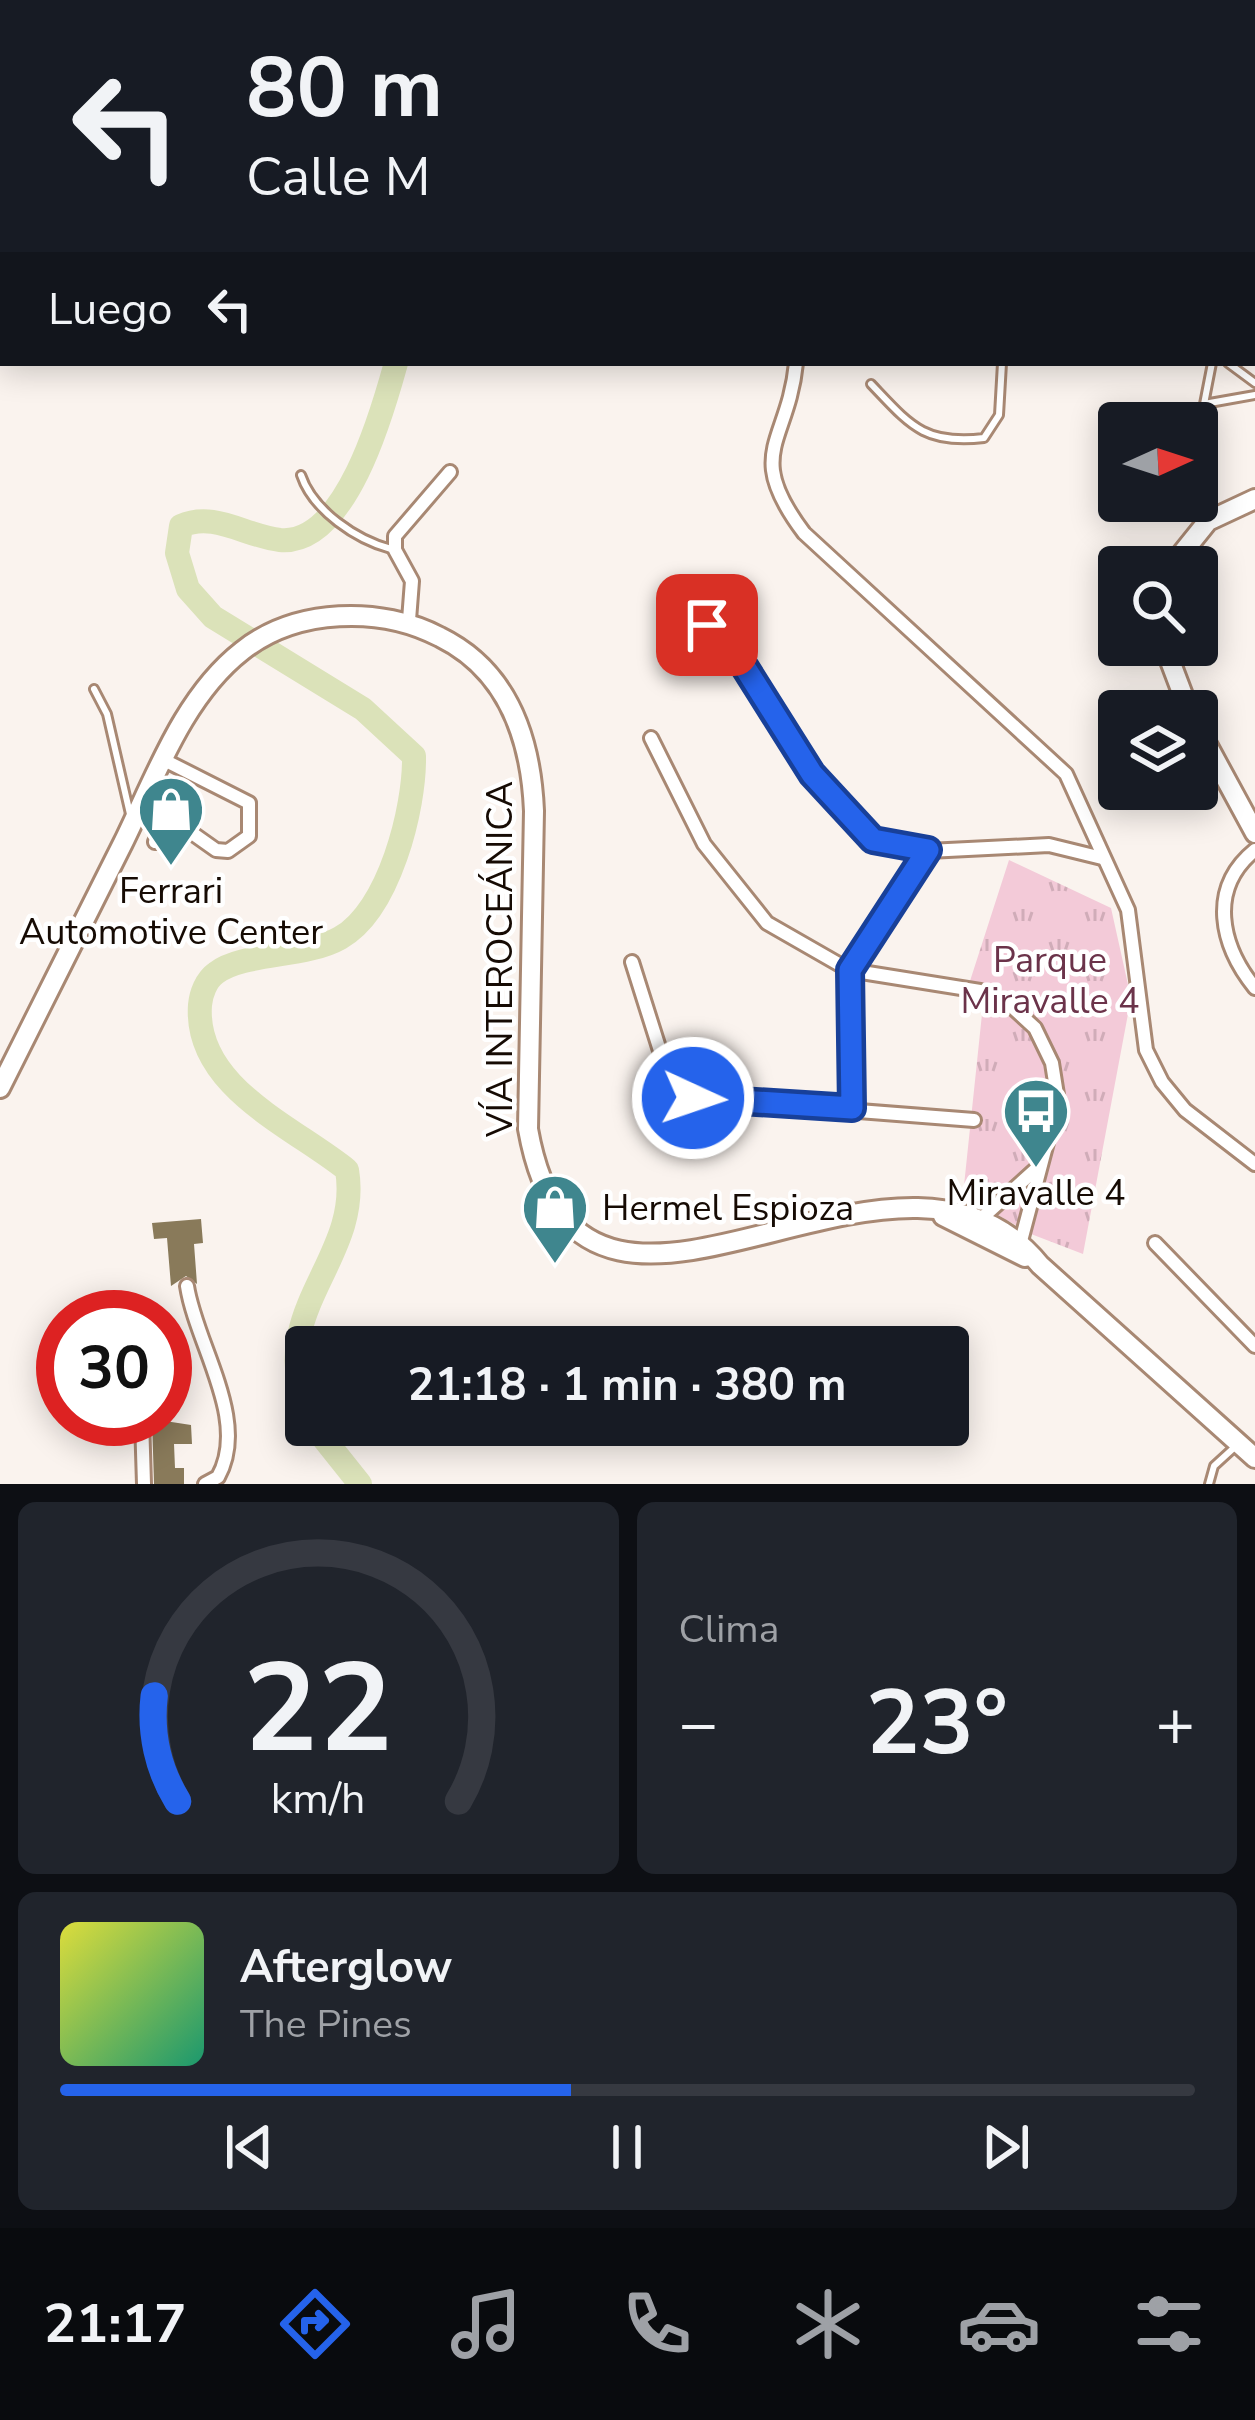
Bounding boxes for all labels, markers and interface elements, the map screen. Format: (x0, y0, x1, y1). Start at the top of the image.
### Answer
text: 80 m (246, 31, 443, 146)
icon: left (48, 48, 204, 204)
text: Calle M (246, 140, 431, 214)
icon: left (197, 276, 263, 342)
text: Luego (48, 279, 173, 340)
north arrow (1098, 402, 1218, 522)
map controls (1098, 402, 1218, 810)
button: search (1098, 546, 1218, 666)
pin (656, 574, 758, 676)
icon: arrive (674, 592, 740, 658)
button: layers (1098, 690, 1218, 810)
shop icon: Ferrari Automotive Center (136, 774, 206, 868)
street label: VÍA INTEROCEÁNICA (476, 781, 525, 1138)
place label: Ferrari Automotive Center (19, 867, 323, 957)
park label: Parque Miravalle 4 (960, 936, 1140, 1026)
position arrow (630, 1035, 756, 1161)
bus stop icon: Miravalle 4 (1001, 1076, 1071, 1170)
place label: Miravalle 4 (946, 1169, 1126, 1218)
shop icon: Hermel Espioza (520, 1172, 590, 1266)
place label: Hermel Espioza (602, 1184, 854, 1233)
speed limit sign: 30 (36, 1290, 192, 1446)
text: 21:18 · 1 min · 380 m (407, 1355, 847, 1416)
text: Clima (679, 1603, 779, 1656)
text: 22 (243, 1624, 393, 1794)
text: 23° (866, 1662, 1008, 1785)
text: − (679, 1679, 718, 1769)
text: + (1155, 1679, 1195, 1769)
text: km/h (271, 1770, 366, 1828)
text: Afterglow (240, 1937, 452, 1998)
text: The Pines (240, 1998, 412, 2051)
icon: previous (216, 2114, 282, 2180)
icon: pause (594, 2114, 660, 2180)
icon: next (973, 2114, 1039, 2180)
icon: directions (273, 2282, 357, 2366)
icon: music (444, 2282, 528, 2366)
icon: phone (615, 2282, 699, 2366)
icon: climate (786, 2282, 870, 2366)
icon: car (957, 2282, 1041, 2366)
icon: filters (1127, 2282, 1211, 2366)
text: 21:17 (43, 2287, 186, 2361)

